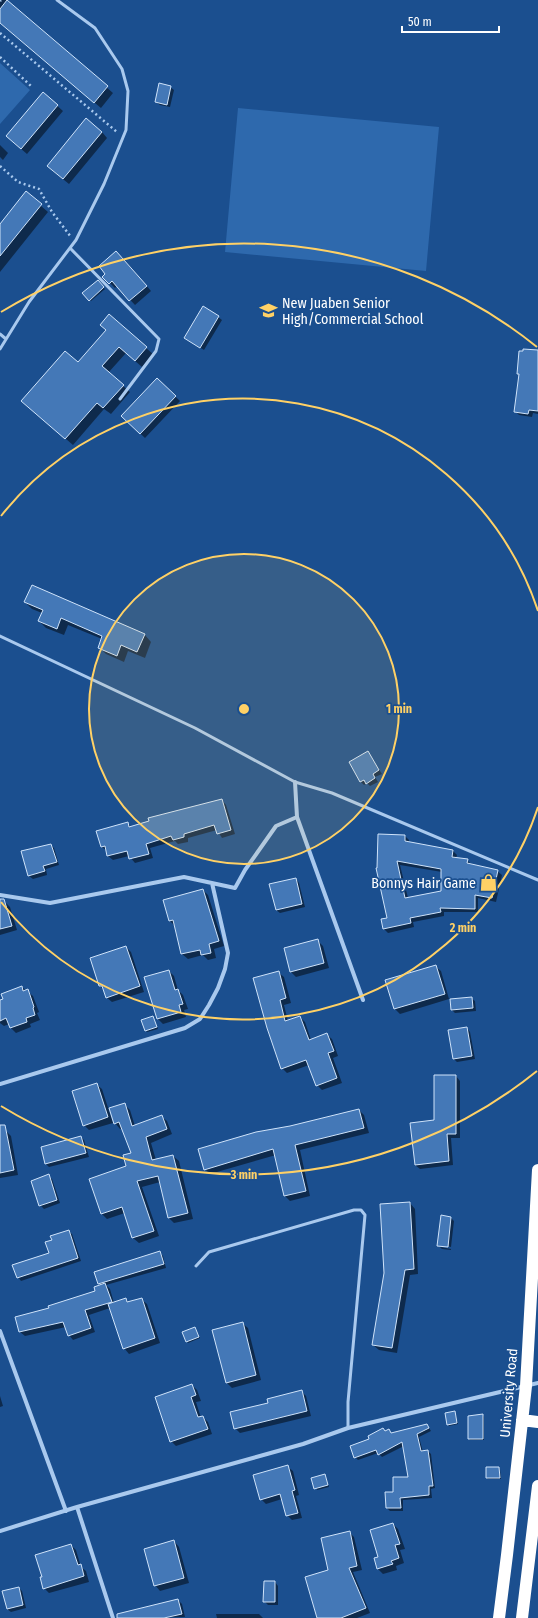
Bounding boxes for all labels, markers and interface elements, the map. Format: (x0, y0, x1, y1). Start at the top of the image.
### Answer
scale bar (402, 8, 499, 34)
text: 50 m (408, 15, 432, 29)
place label: New Juaben Senior High/Commercial School (282, 295, 424, 328)
school or university icon: New Juaben Senior High/Commercial School (259, 301, 279, 321)
centre of rings (237, 702, 251, 716)
text: 1 min (386, 702, 412, 716)
shop icon: Bonnys Hair Game (479, 873, 499, 893)
place label: Bonnys Hair Game (371, 875, 476, 892)
text: 2 min (449, 921, 476, 935)
text: 3 min (230, 1168, 257, 1182)
street label: University Road (497, 1348, 521, 1438)

